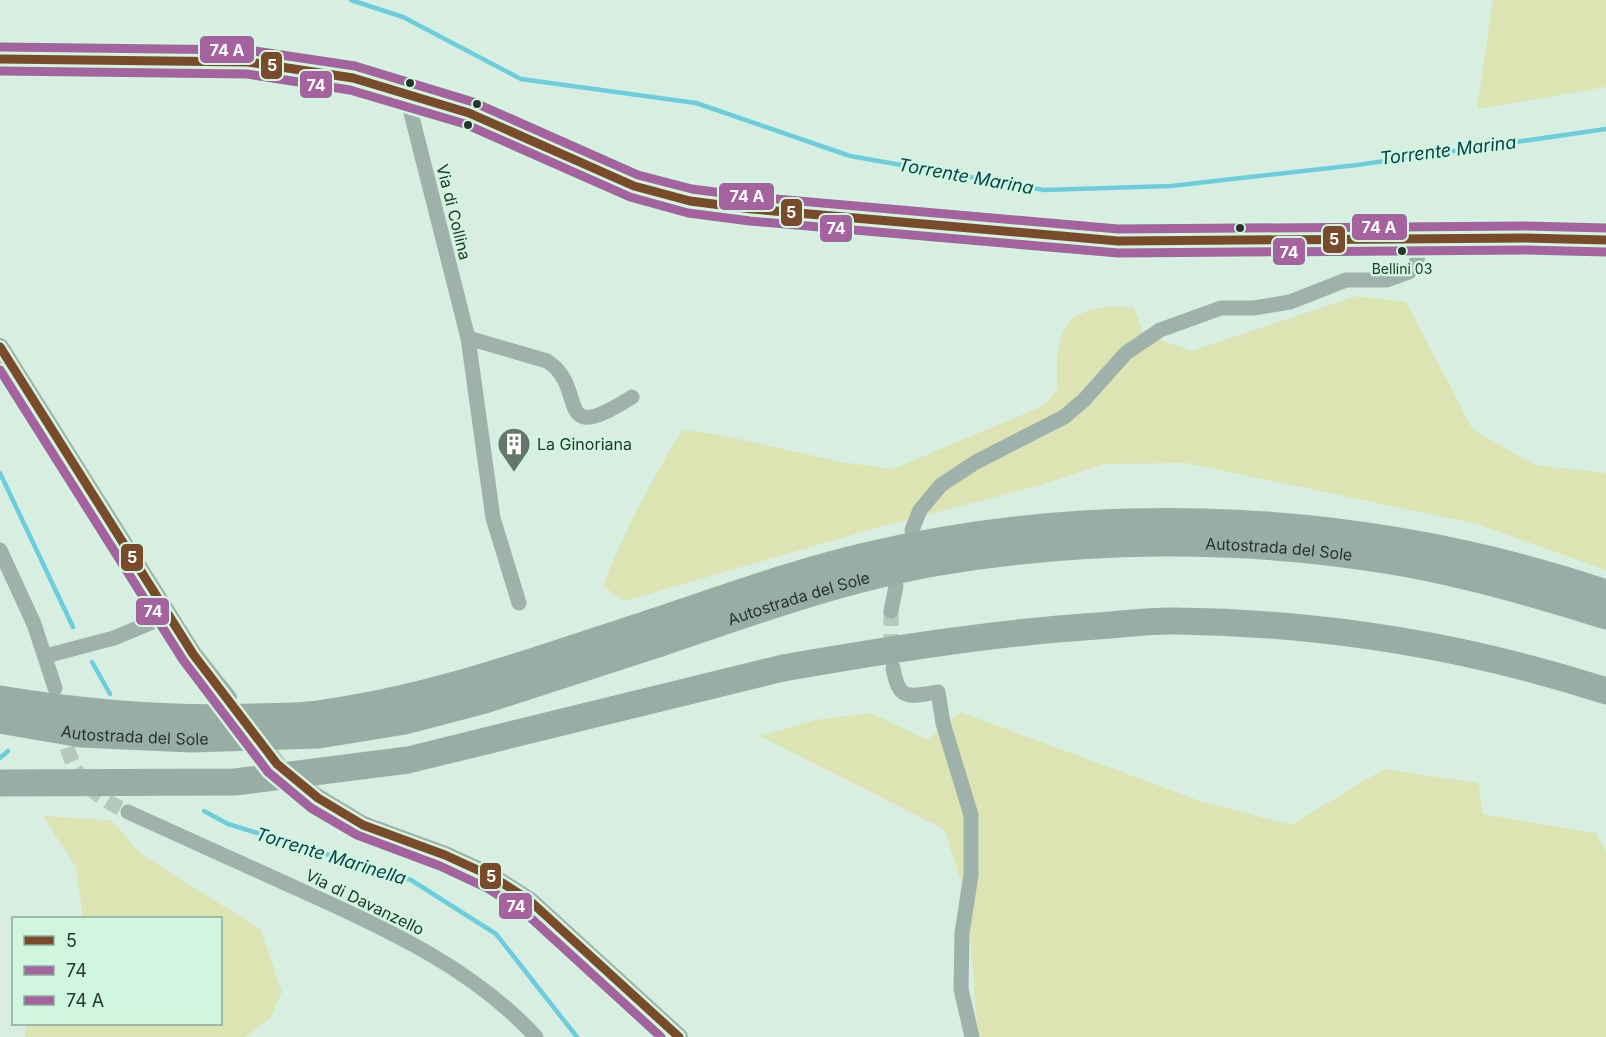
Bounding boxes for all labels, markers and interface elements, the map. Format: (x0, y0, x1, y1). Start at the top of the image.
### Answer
line badge: 74 A (199, 35, 255, 64)
text: 74 A (210, 40, 245, 60)
line badge: 5 (260, 51, 283, 80)
text: 5 (267, 55, 277, 75)
line badge: 74 (299, 70, 333, 99)
text: 74 (306, 75, 326, 95)
unlabelled marker (404, 77, 416, 89)
unlabelled marker (471, 98, 483, 110)
unlabelled marker (462, 119, 474, 131)
water label: Torrente Marina (1379, 131, 1517, 169)
water label: Torrente Marina (897, 154, 1035, 198)
street label: Via di Collina (432, 162, 476, 262)
line badge: 74 A (718, 182, 775, 211)
text: 74 A (730, 186, 765, 206)
line badge: 5 (780, 198, 803, 227)
text: 5 (786, 202, 796, 222)
line badge: 74 A (1351, 213, 1408, 241)
line badge: 74 (819, 214, 853, 243)
text: 74 A (1362, 217, 1397, 237)
text: 74 (826, 218, 846, 238)
unlabelled marker (1234, 222, 1246, 234)
line badge: 5 (1322, 225, 1346, 254)
text: 5 (1329, 229, 1339, 249)
line badge: 74 (1272, 237, 1306, 266)
text: 74 (1279, 242, 1299, 262)
marker: Bellini 03 (1396, 245, 1408, 257)
place label: Bellini 03 (1372, 260, 1432, 277)
building icon: La Ginoriana (496, 426, 532, 473)
place label: La Ginoriana (537, 434, 632, 454)
street label: Autostrada del Sole (1205, 533, 1354, 565)
line badge: 5 (120, 543, 144, 572)
text: 5 (127, 547, 137, 567)
street label: Autostrada del Sole (725, 567, 872, 629)
line badge: 74 (135, 597, 170, 626)
text: 74 (143, 601, 163, 621)
street label: Autostrada del Sole (60, 721, 209, 749)
water label: Torrente Marinella (253, 823, 409, 889)
line badge: 5 (479, 862, 502, 890)
street label: Via di Davanzello (302, 865, 428, 939)
text: 5 (486, 866, 496, 886)
line badge: 74 (498, 892, 533, 920)
text: 74 (506, 896, 526, 916)
legend (12, 917, 222, 1025)
text: 5 (66, 930, 77, 951)
text: 74 (66, 960, 87, 981)
text: 74 A (66, 990, 104, 1011)

